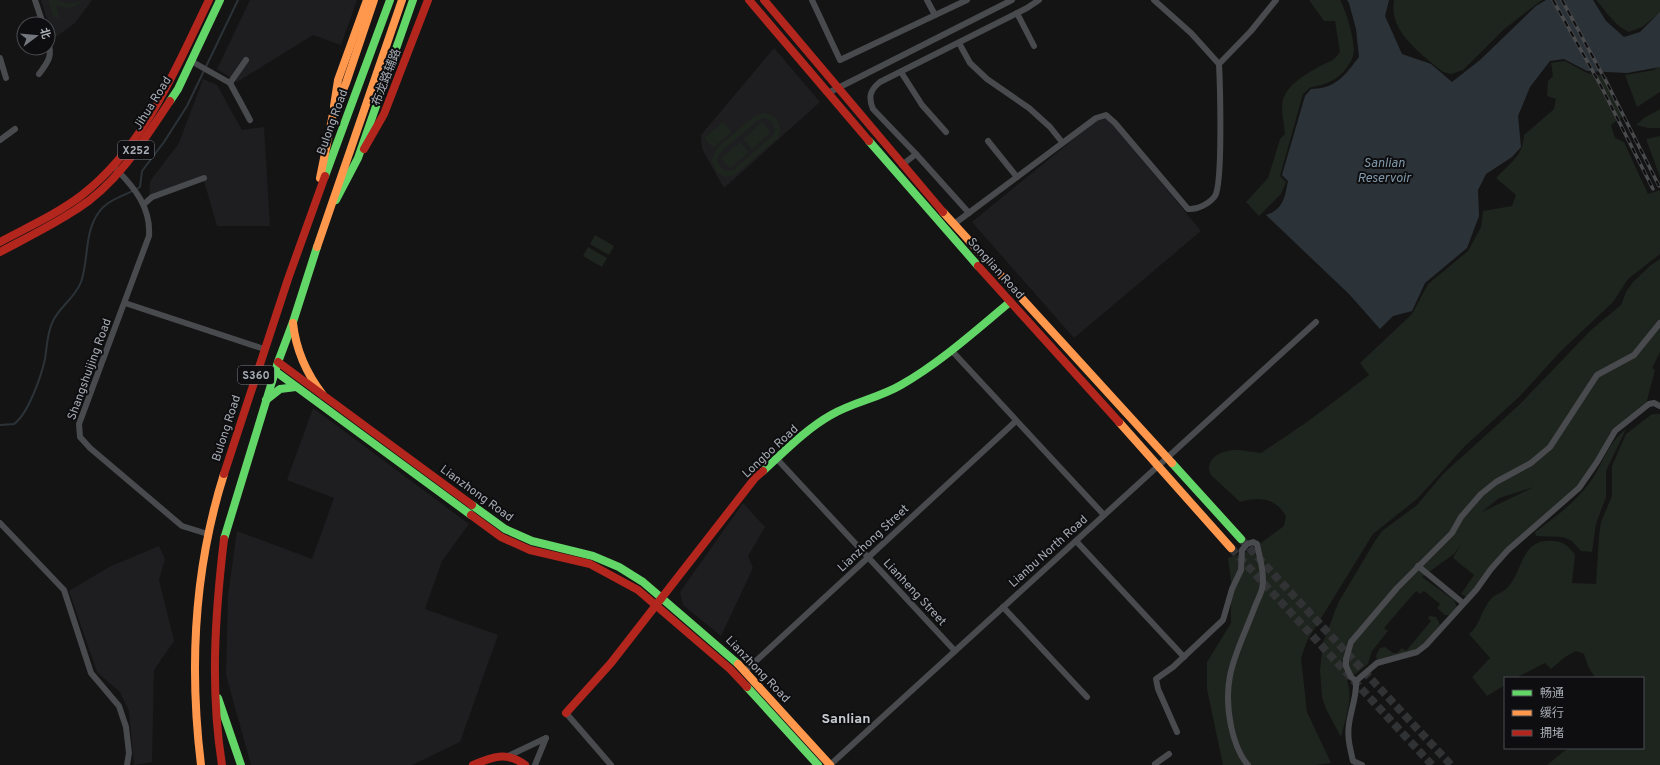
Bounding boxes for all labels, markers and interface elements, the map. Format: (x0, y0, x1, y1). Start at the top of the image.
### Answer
north arrow (16, 16, 56, 56)
text: 北 (36, 26, 53, 41)
street label: 布龙路辅路 (369, 46, 405, 108)
street label: Jihua Road (130, 74, 176, 133)
street label: Bulong Road (314, 87, 352, 157)
road number: X252 (118, 141, 154, 159)
water label: Sanlian Reservoir (1357, 156, 1412, 187)
street label: Songlian Road (963, 235, 1027, 303)
street label: Shangshuijing Road (64, 316, 116, 422)
road number: S360 (238, 366, 274, 384)
street label: Bulong Road (209, 393, 245, 463)
street label: Longbo Road (739, 422, 802, 482)
street label: Lianzhong Road (437, 462, 516, 526)
street label: Lianzhong Street (835, 501, 913, 576)
street label: Lianbu North Road (1006, 512, 1092, 591)
street label: Lianheng Street (879, 556, 949, 630)
street label: Lianzhong Road (721, 633, 793, 707)
legend (1504, 677, 1644, 749)
text: 畅通 (1540, 686, 1564, 702)
text: 缓行 (1540, 706, 1564, 722)
district label: Sanlian (822, 711, 870, 728)
text: 拥堵 (1540, 726, 1564, 742)

